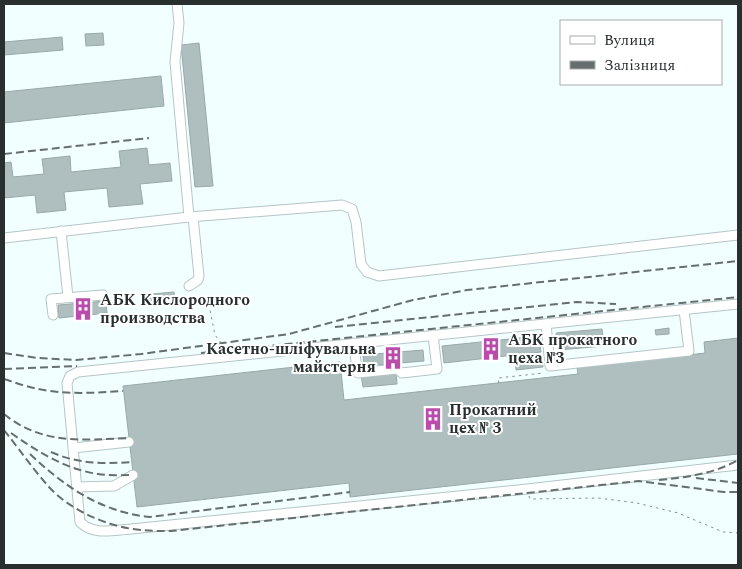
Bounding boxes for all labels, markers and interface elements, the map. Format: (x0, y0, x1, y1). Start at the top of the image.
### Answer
legend (560, 20, 722, 85)
text: Вулиця (604, 29, 655, 52)
text: Залізниця (604, 54, 675, 77)
place label: АБК Кислородного производства (100, 288, 250, 330)
building icon: АБК Кислородного производства (70, 296, 96, 322)
place label: АБК прокатного цеха №3 (508, 328, 637, 370)
building icon: АБК прокатного цеха №3 (478, 336, 504, 362)
place label: Касетно-шліфувальна майстерня (206, 337, 377, 379)
building icon: Касетно-шліфувальна майстерня (380, 345, 406, 371)
place label: Прокатний цех № 3 (449, 398, 537, 440)
building icon: Прокатний цех № 3 (420, 406, 446, 432)

